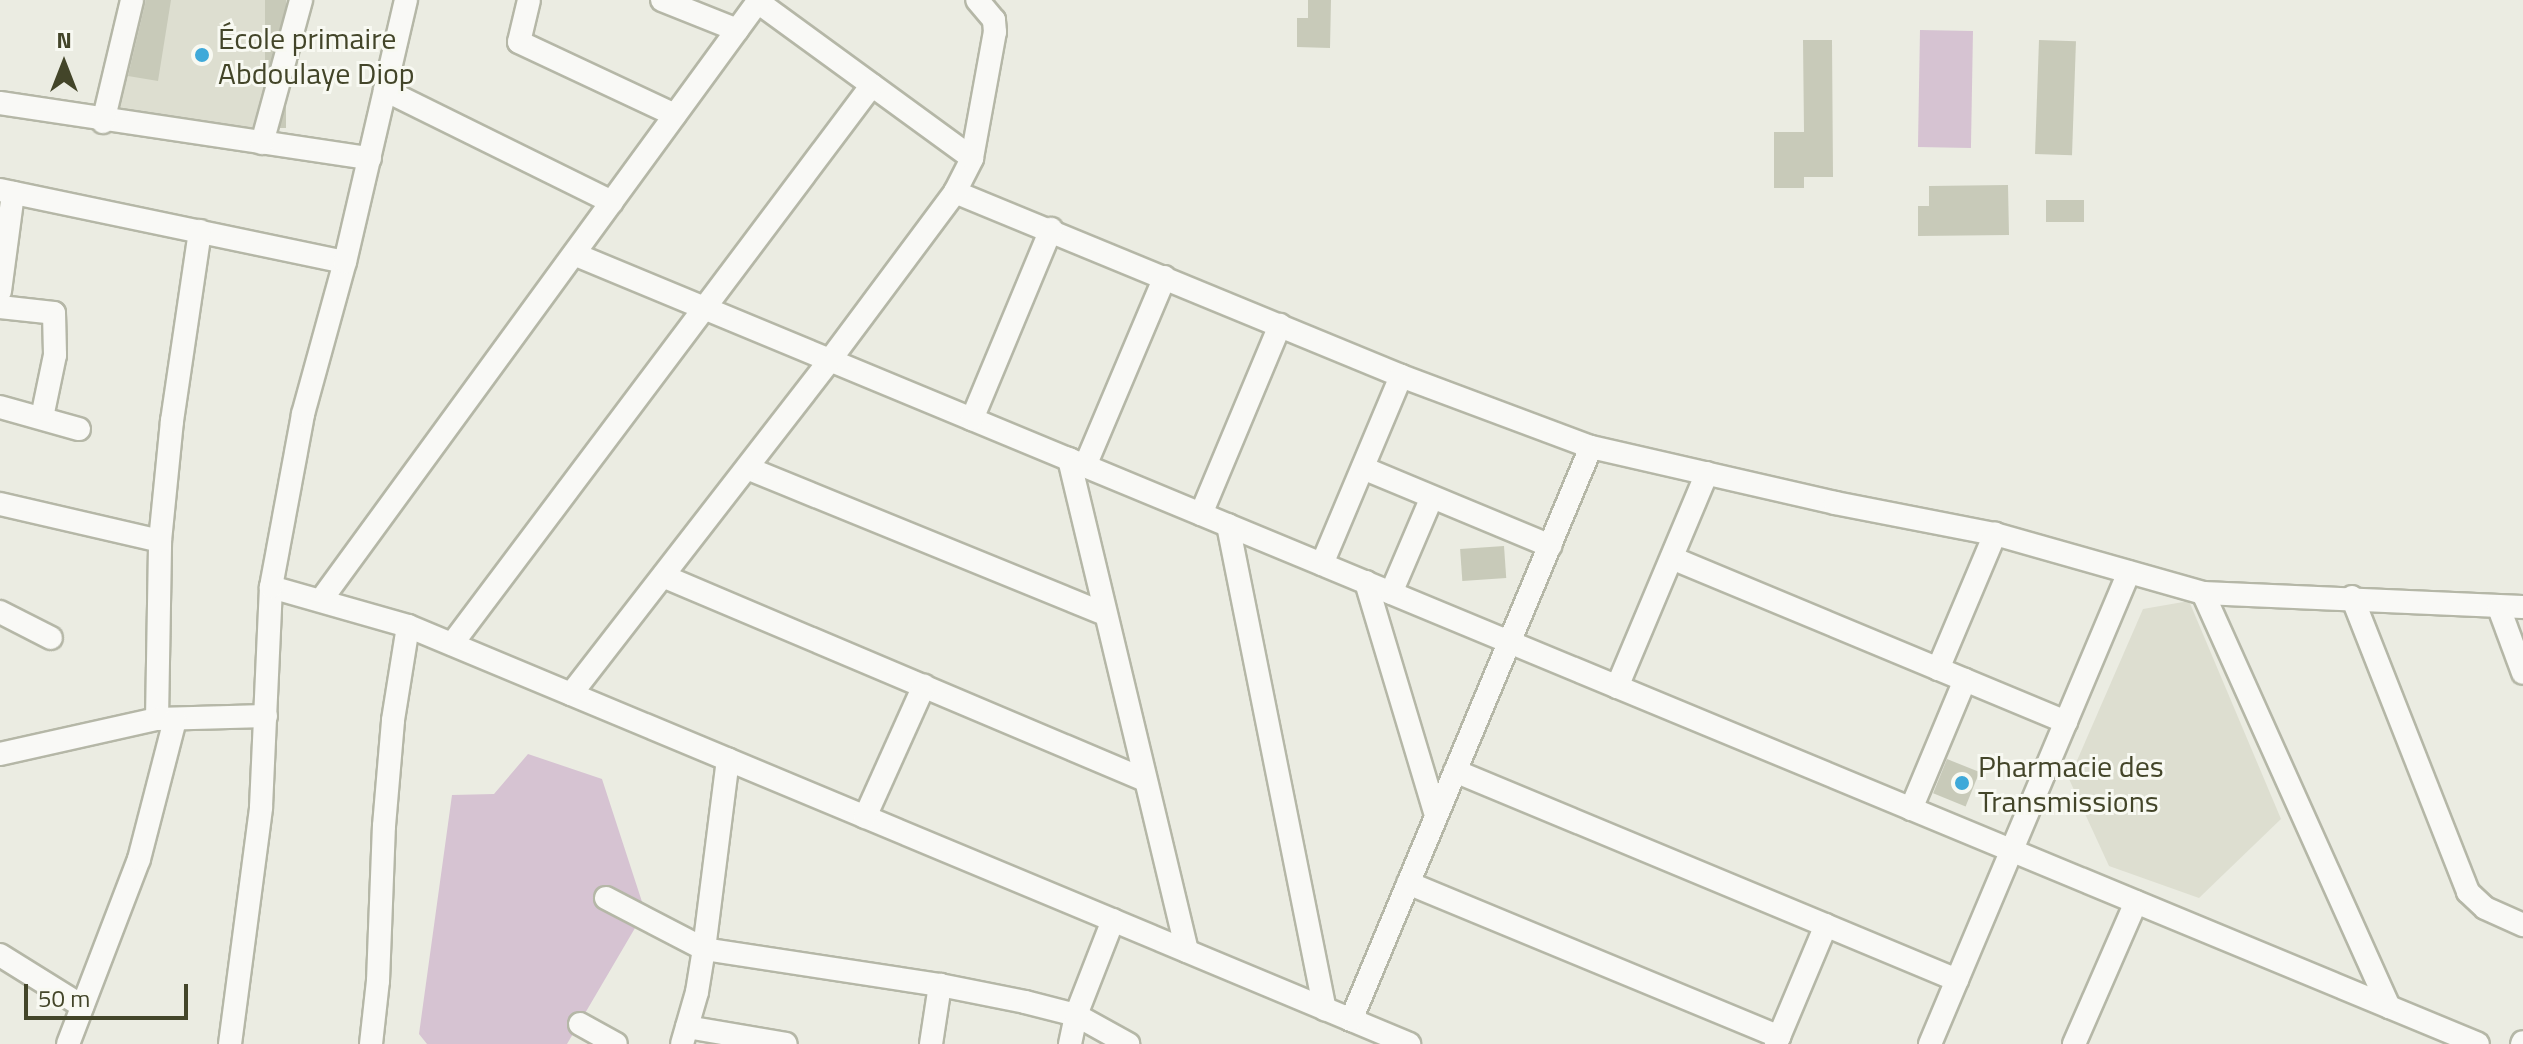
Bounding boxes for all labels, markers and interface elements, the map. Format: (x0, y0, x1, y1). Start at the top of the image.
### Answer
place label: École primaire Abdoulaye Diop (218, 20, 415, 90)
text: N (56, 23, 72, 57)
north arrow (24, 24, 104, 104)
marker: École primaire Abdoulaye Diop (193, 46, 211, 64)
place label: Pharmacie des Transmissions (1978, 748, 2164, 818)
marker: Pharmacie des Transmissions (1953, 774, 1971, 792)
scale bar (28, 968, 192, 1018)
text: 50 m (38, 980, 90, 1016)

